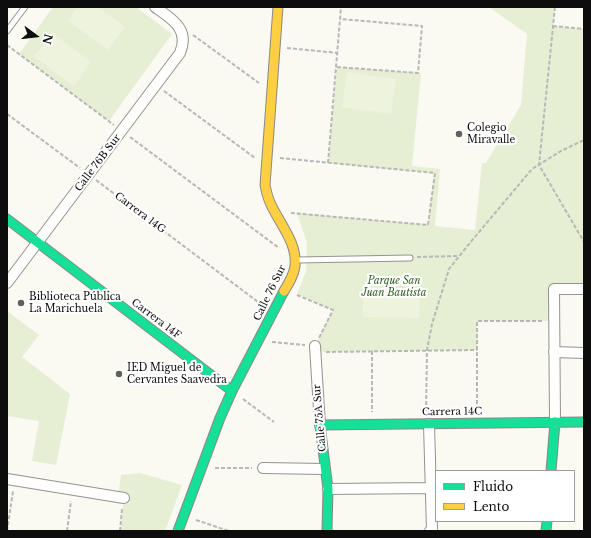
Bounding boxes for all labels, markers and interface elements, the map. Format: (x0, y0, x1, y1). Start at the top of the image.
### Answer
north arrow (16, 16, 56, 56)
text: N (39, 32, 56, 46)
place label: Colegio Miravalle (467, 122, 515, 146)
marker: Colegio Miravalle (454, 129, 464, 139)
street label: Calle 76B Sur (73, 132, 123, 194)
street label: Carrera 14G (112, 190, 168, 236)
street label: Calle 76 Sur (251, 263, 289, 323)
park label: Parque San Juan Bautista (362, 275, 426, 298)
place label: Biblioteca Pública La Marichuela (29, 291, 121, 314)
street label: Carrera 14F (129, 296, 183, 342)
marker: Biblioteca Pública La Marichuela (16, 298, 26, 308)
place label: IED Miguel de Cervantes Saavedra (127, 362, 227, 386)
marker: IED Miguel de Cervantes Saavedra (114, 369, 124, 379)
street label: Calle 75A Sur (311, 384, 329, 452)
street label: Carrera 14C (422, 405, 482, 419)
legend (435, 470, 575, 522)
text: Fluido (473, 479, 513, 494)
text: Lento (473, 499, 509, 514)

